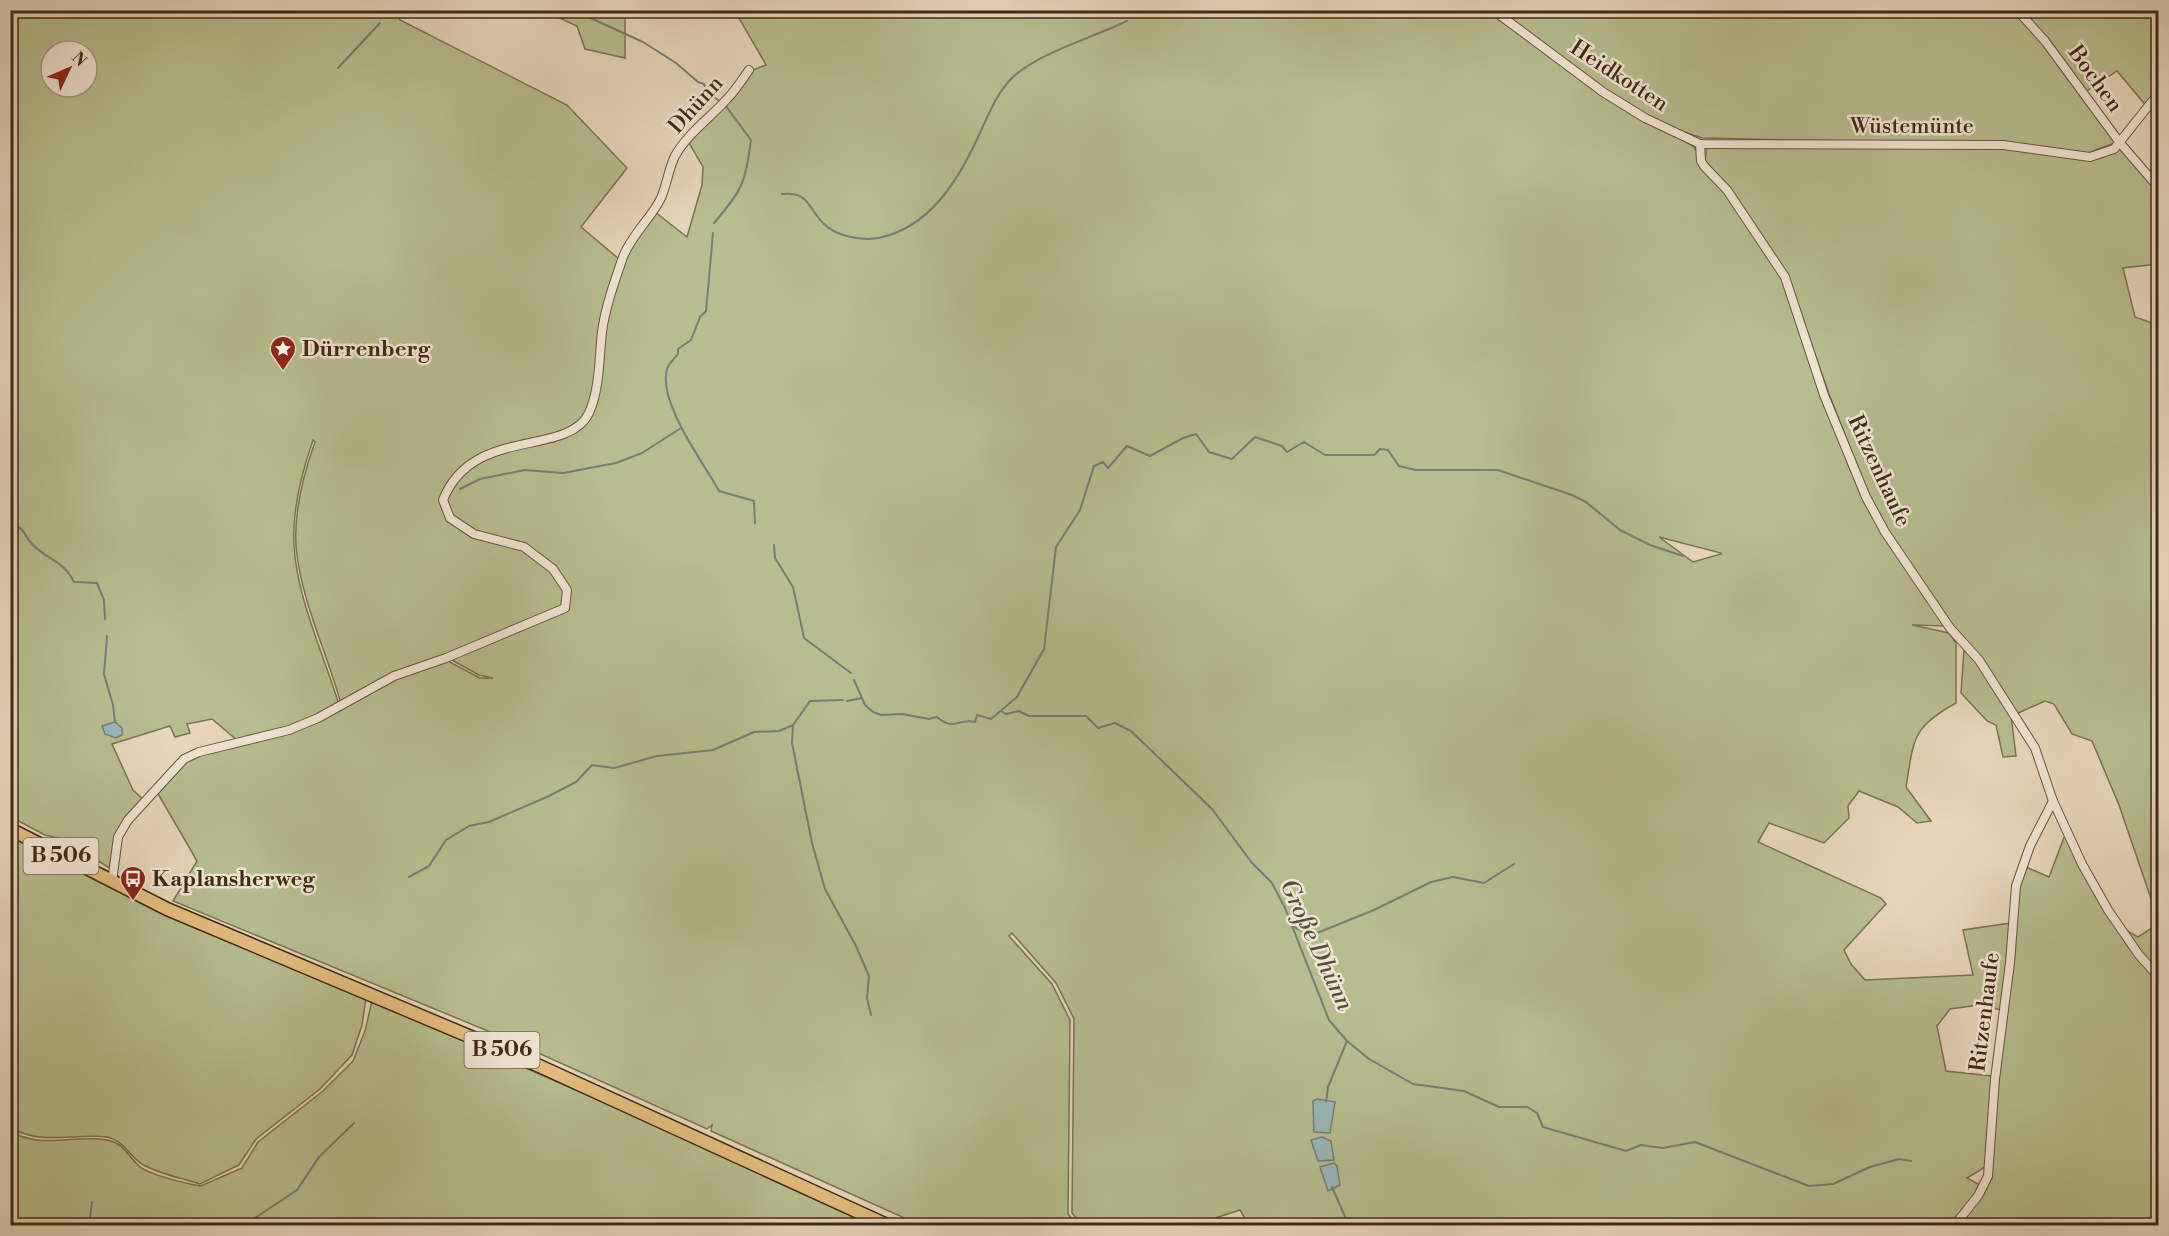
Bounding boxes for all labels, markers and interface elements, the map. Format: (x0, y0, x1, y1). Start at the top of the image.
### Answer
street label: Heidkotten (1565, 34, 1673, 118)
north arrow (39, 39, 99, 99)
street label: Bochen (2061, 39, 2128, 118)
text: N (67, 48, 91, 71)
street label: Dhünn (663, 70, 729, 140)
street label: Wüstemünte (1849, 113, 1974, 140)
place icon: Dürrenberg (268, 334, 298, 372)
place label: Dürrenberg (302, 336, 430, 363)
street label: Ritzenhaufe (1841, 411, 1917, 531)
road number: B 506 (23, 838, 98, 874)
bus stop icon: Kaplansherweg (118, 864, 148, 902)
place label: Kaplansherweg (152, 866, 315, 893)
water label: Große Dhünn (1272, 874, 1360, 1016)
street label: Ritzenhaufe (1964, 951, 2006, 1073)
road number: B 506 (464, 1032, 540, 1068)

